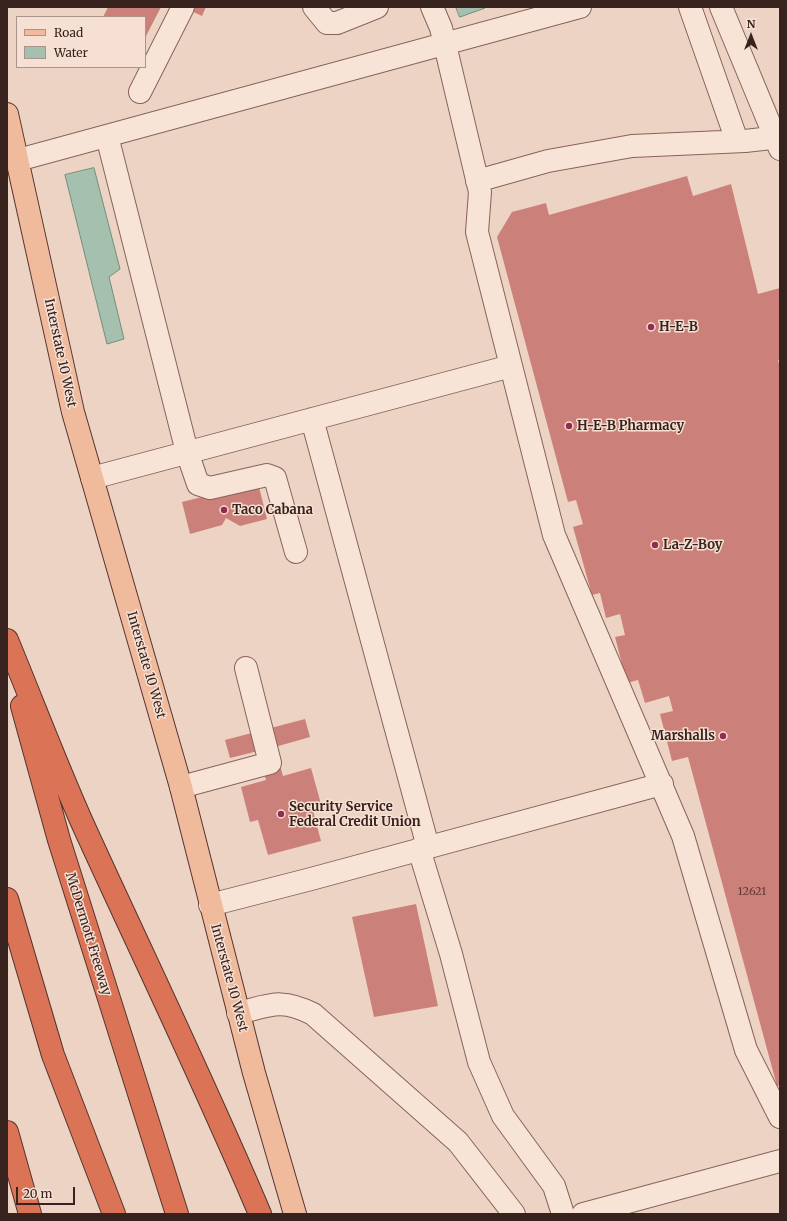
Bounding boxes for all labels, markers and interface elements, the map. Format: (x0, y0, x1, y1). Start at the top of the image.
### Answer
legend (16, 16, 146, 68)
north arrow (731, 16, 771, 56)
text: N (747, 17, 755, 31)
text: Road (54, 25, 83, 40)
text: Water (54, 45, 88, 60)
street label: Interstate 10 West (41, 297, 79, 409)
place label: H-E-B (659, 319, 698, 335)
marker: H-E-B (646, 322, 656, 332)
place label: H-E-B Pharmacy (577, 418, 684, 434)
marker: H-E-B Pharmacy (564, 421, 574, 431)
place label: Taco Cabana (232, 502, 313, 518)
marker: Taco Cabana (219, 505, 229, 515)
place label: La-Z-Boy (663, 537, 723, 553)
marker: La-Z-Boy (650, 540, 660, 550)
street label: Interstate 10 West (123, 610, 169, 720)
place label: Marshalls (651, 728, 715, 744)
marker: Marshalls (718, 731, 728, 741)
place label: Security Service Federal Credit Union (289, 799, 420, 830)
marker: Security Service Federal Credit Union (276, 809, 286, 819)
street label: McDermott Freeway (62, 871, 114, 997)
house number: 12621 (738, 885, 766, 899)
street label: Interstate 10 West (207, 922, 251, 1034)
scale bar (18, 1179, 77, 1205)
text: 20 m (23, 1186, 52, 1201)

